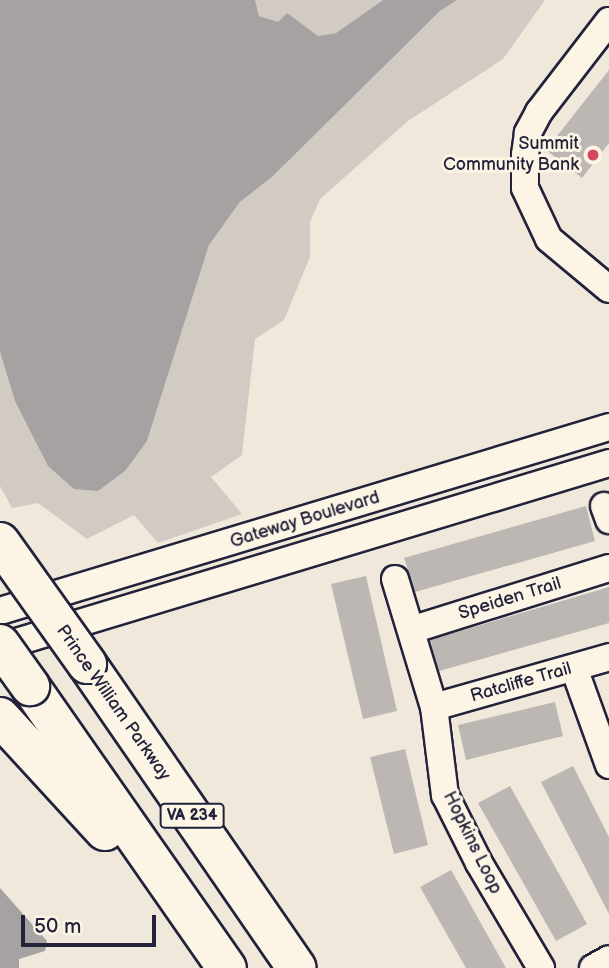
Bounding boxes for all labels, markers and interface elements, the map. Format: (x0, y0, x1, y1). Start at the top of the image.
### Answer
place label: Summit Community Bank (442, 134, 579, 176)
marker: Summit Community Bank (585, 147, 601, 163)
street label: Gateway Boulevard (227, 487, 383, 553)
street label: Speiden Trail (456, 573, 564, 625)
street label: Prince William Parkway (51, 621, 175, 785)
street label: Ratcliffe Trail (468, 658, 574, 708)
street label: Hopkins Loop (438, 788, 506, 898)
road number: VA 234 (159, 804, 225, 828)
scale bar (24, 902, 159, 946)
text: 50 m (34, 914, 81, 939)

